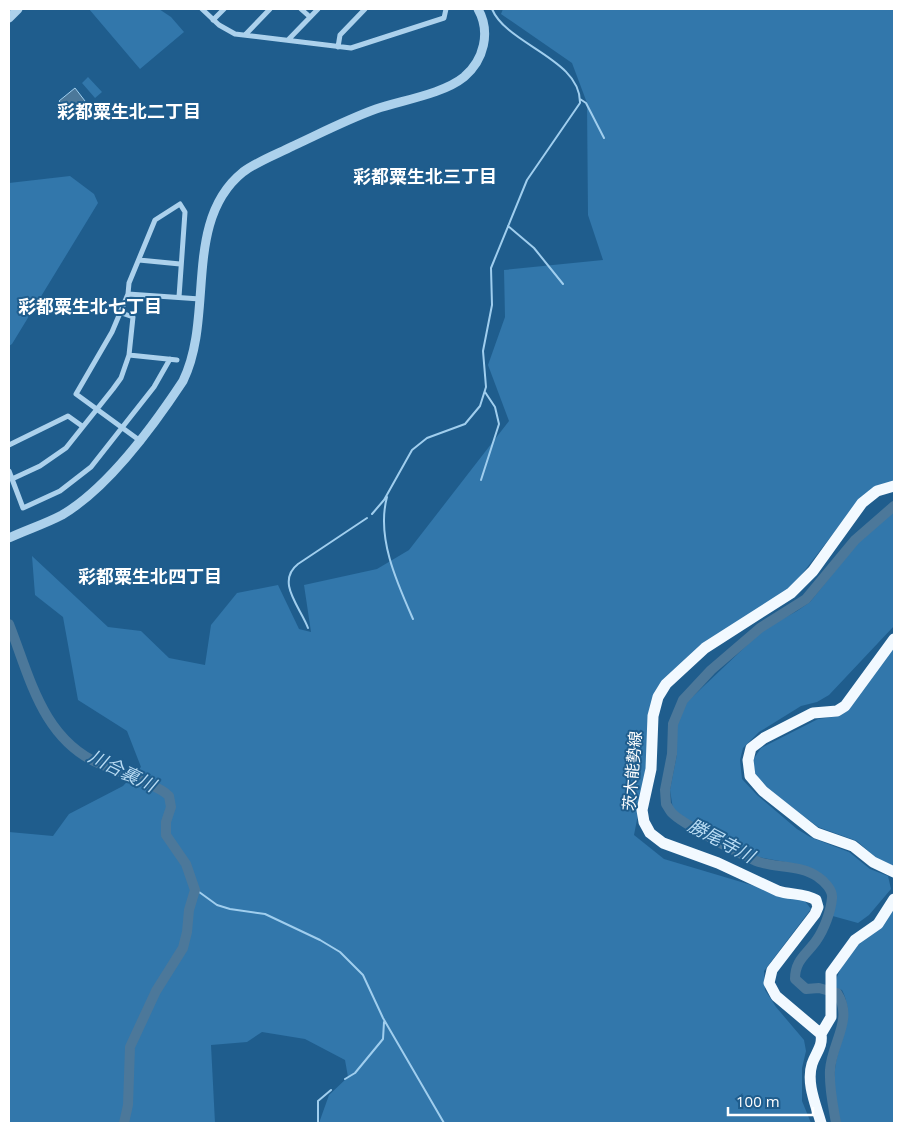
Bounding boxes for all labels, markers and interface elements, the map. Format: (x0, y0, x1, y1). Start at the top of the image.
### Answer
district label: 彩都粟生北二丁目 (57, 99, 201, 123)
district label: 彩都粟生北三丁目 (353, 164, 497, 188)
district label: 彩都粟生北七丁目 (18, 294, 162, 318)
district label: 彩都粟生北四丁目 (78, 564, 222, 588)
street label: 茨木能勢線 (618, 730, 646, 812)
water label: 川合裏川 (85, 744, 162, 798)
water label: 勝尾寺川 (684, 813, 761, 869)
scale bar (728, 1084, 813, 1116)
text: 100 m (736, 1091, 780, 1111)

